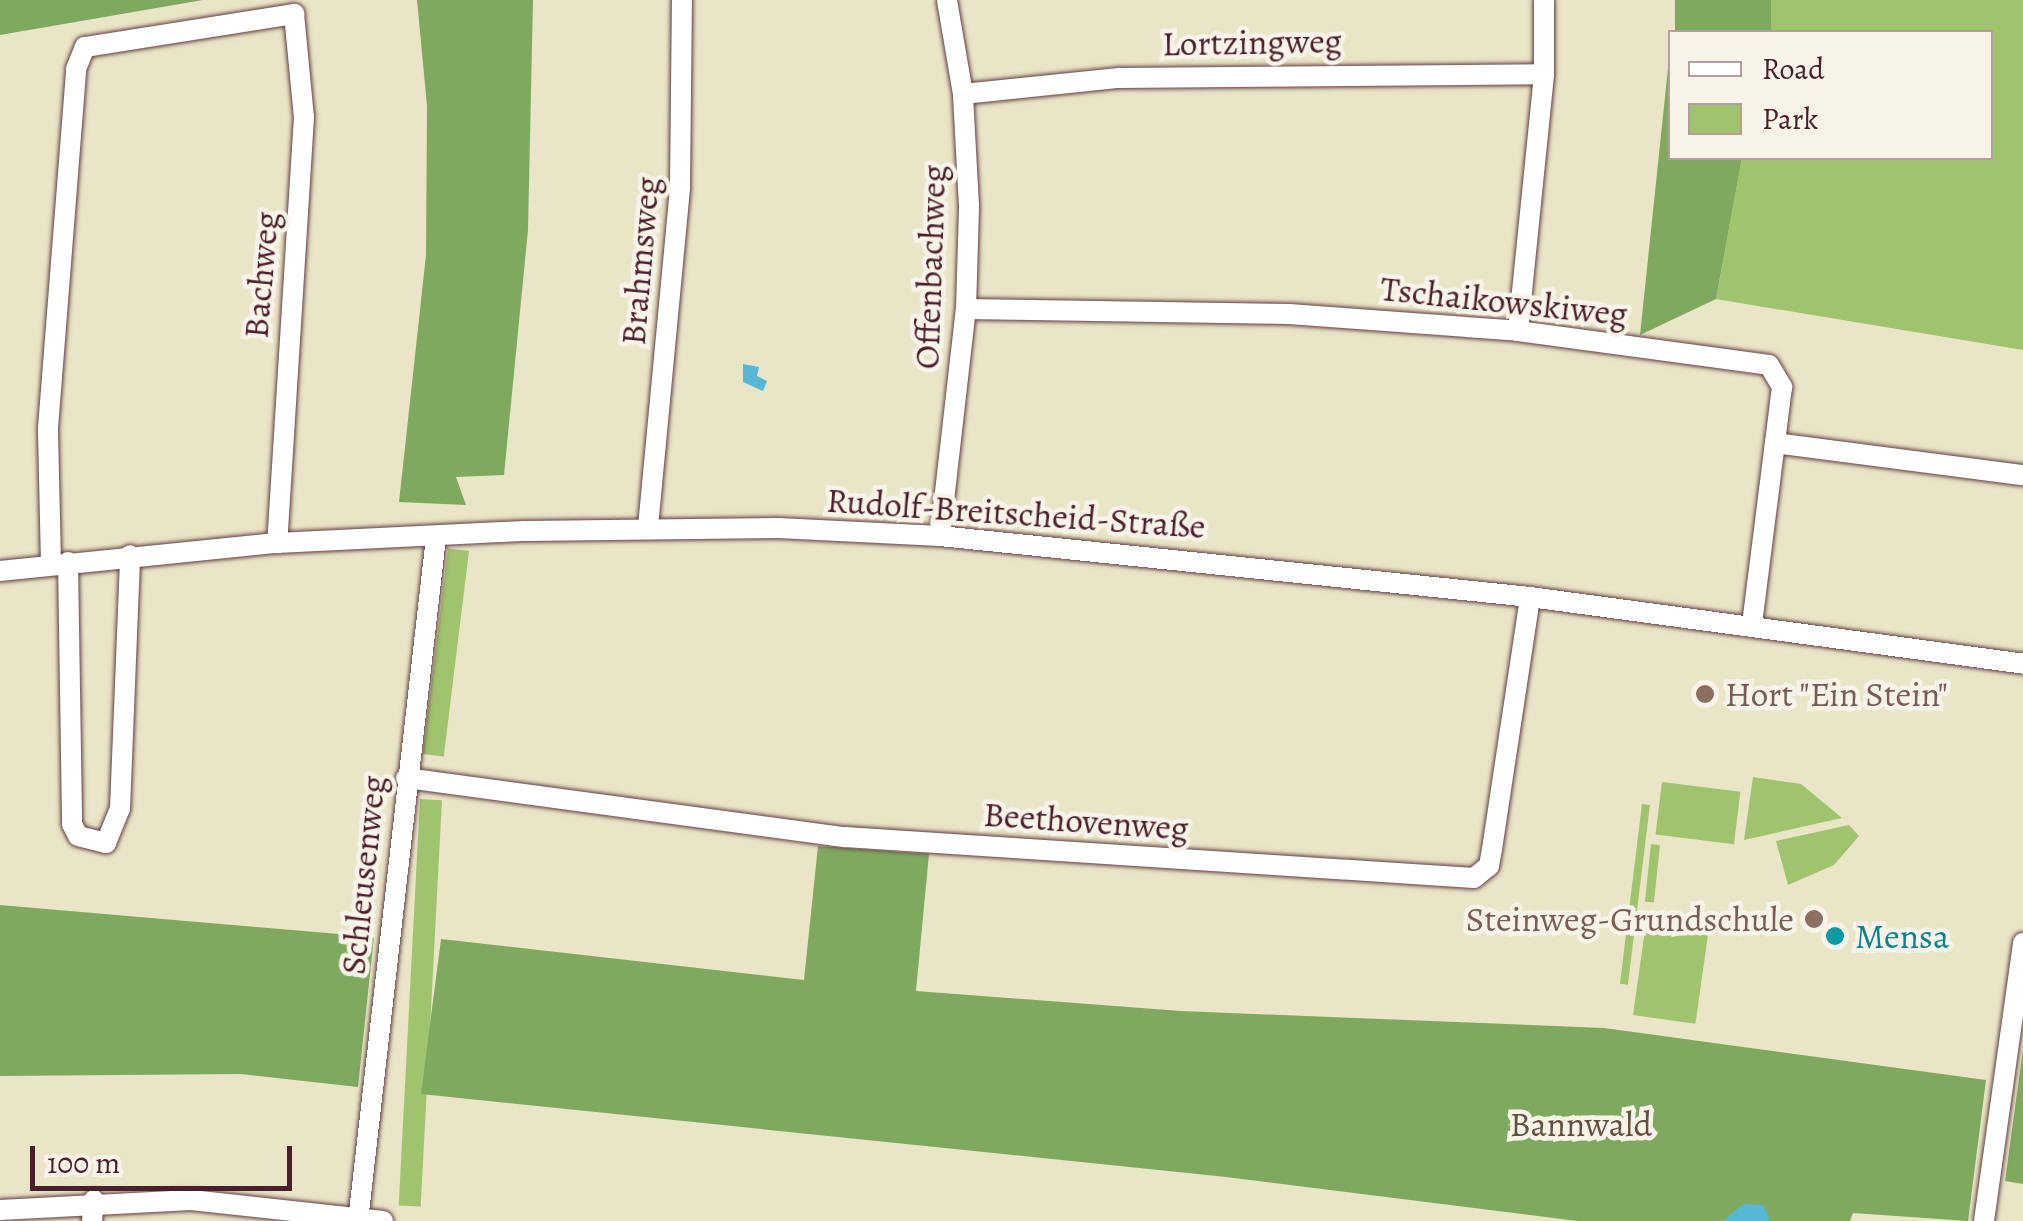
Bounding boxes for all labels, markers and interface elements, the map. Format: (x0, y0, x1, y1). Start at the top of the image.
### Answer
street label: Lortzingweg (1162, 19, 1342, 65)
legend (1668, 30, 1993, 160)
text: Road (1762, 49, 1824, 89)
text: Park (1762, 99, 1818, 139)
street label: Offenbachweg (905, 164, 955, 370)
street label: Brahmsweg (612, 175, 668, 347)
street label: Bachweg (235, 210, 287, 340)
street label: Tschaikowskiweg (1378, 267, 1630, 335)
street label: Rudolf-Breitscheid-Straße (825, 479, 1207, 547)
place label: Hort "Ein Stein" (1725, 673, 1949, 715)
marker: Hort "Ein Stein" (1694, 683, 1716, 705)
street label: Schleusenweg (332, 773, 394, 977)
street label: Beethovenweg (982, 793, 1190, 849)
place label: Steinweg-Grundschule (1466, 898, 1794, 940)
marker: Steinweg-Grundschule (1803, 908, 1825, 930)
place label: Mensa (1855, 915, 1949, 957)
marker: Mensa (1824, 925, 1846, 947)
park label: Bannwald (1510, 1103, 1652, 1145)
scale bar (35, 1126, 298, 1188)
text: 100 m (47, 1143, 120, 1183)

